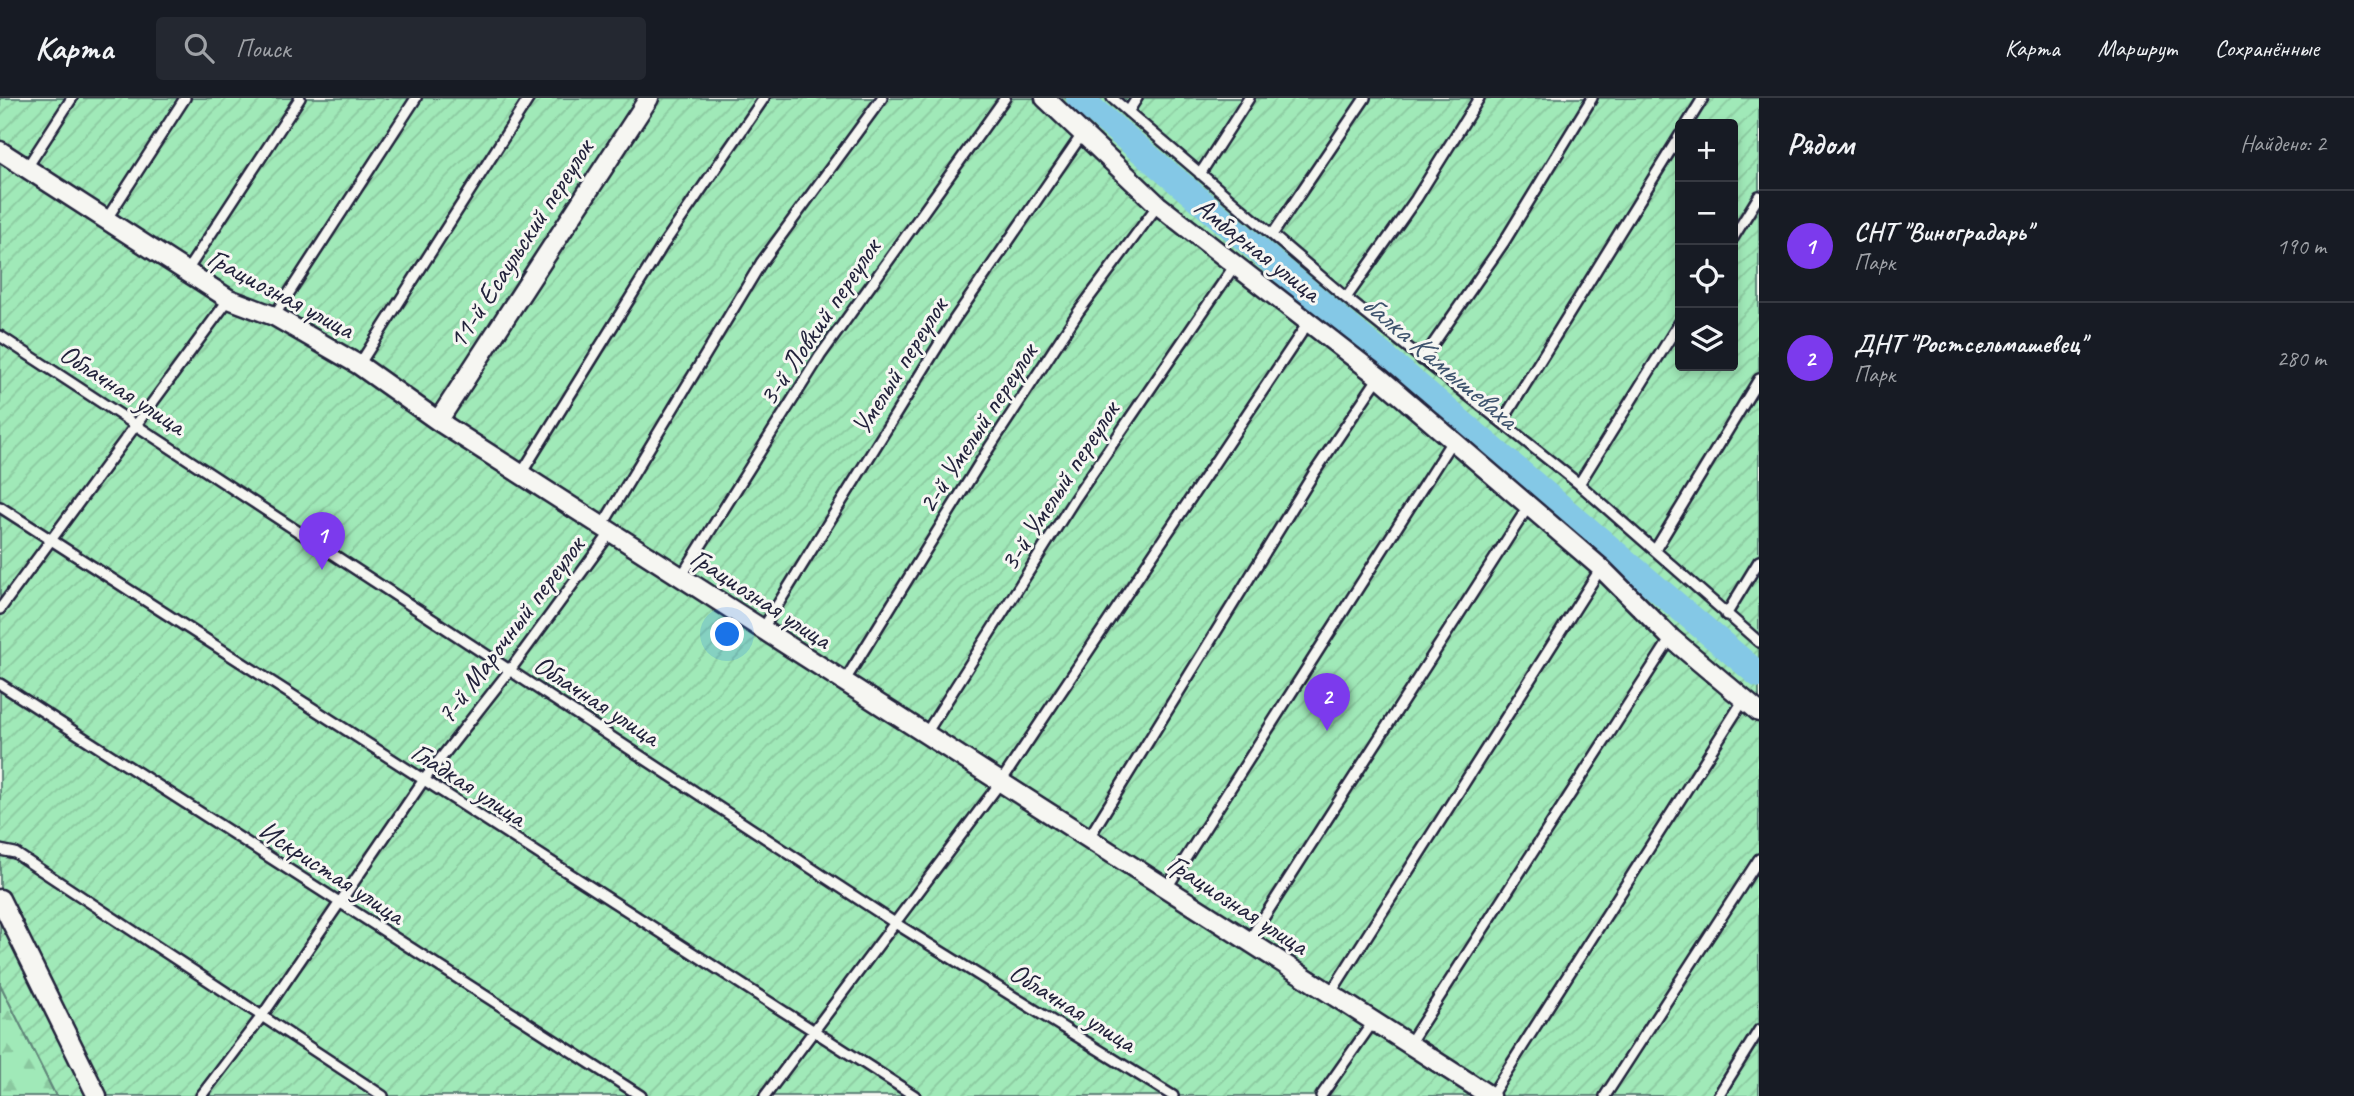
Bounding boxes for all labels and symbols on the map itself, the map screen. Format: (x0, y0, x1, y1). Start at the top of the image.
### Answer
street label: 11-й Есаульский переулок (439, 130, 602, 355)
street label: Амбарная улица (1188, 189, 1330, 311)
street label: 3-й Ловкий переулок (750, 230, 889, 412)
street label: Грациозная улица (202, 240, 362, 347)
water label: балка Камышеваха (1354, 285, 1529, 440)
street label: Умелый переулок (843, 289, 956, 441)
street label: 2-й Умелый переулок (909, 334, 1046, 519)
street label: Облачная улица (53, 335, 195, 444)
street label: 3-й Умелый переулок (991, 392, 1128, 577)
pin: 1 (299, 512, 345, 570)
street label: 7-й Марочный переулок (428, 527, 594, 731)
street label: Грациозная улица (684, 540, 839, 657)
your location (710, 617, 744, 651)
street label: Облачная улица (527, 646, 669, 755)
pin: 2 (1304, 673, 1350, 731)
street label: Гладкая улица (405, 734, 535, 836)
street label: Искристая улица (252, 812, 414, 934)
street label: Грациозная улица (1161, 846, 1316, 963)
street label: Облачная улица (1003, 954, 1145, 1061)

